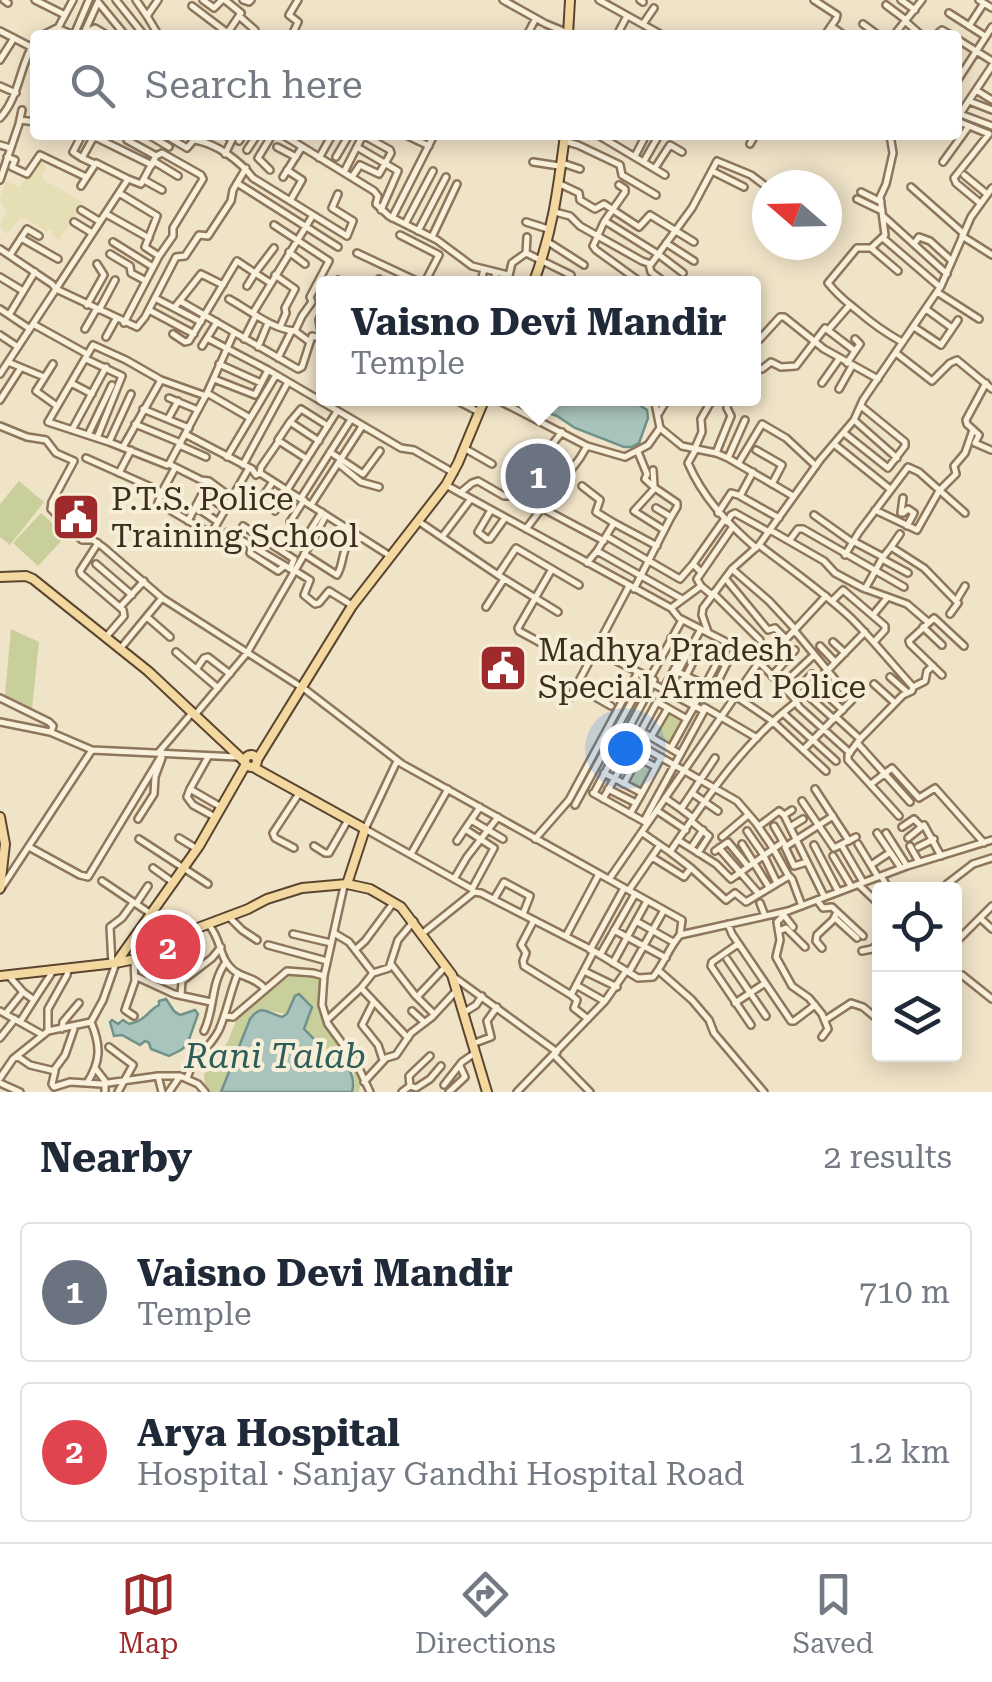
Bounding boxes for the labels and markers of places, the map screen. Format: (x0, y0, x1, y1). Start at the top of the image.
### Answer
pin: 1 (506, 438, 570, 514)
place label: P.T.S. Police Training School (111, 480, 359, 555)
public building icon: P.T.S. Police Training School (50, 491, 102, 543)
place label: Madhya Pradesh Special Armed Police (538, 631, 866, 706)
public building icon: Madhya Pradesh Special Armed Police (477, 642, 529, 694)
pin: 2 (136, 910, 200, 984)

